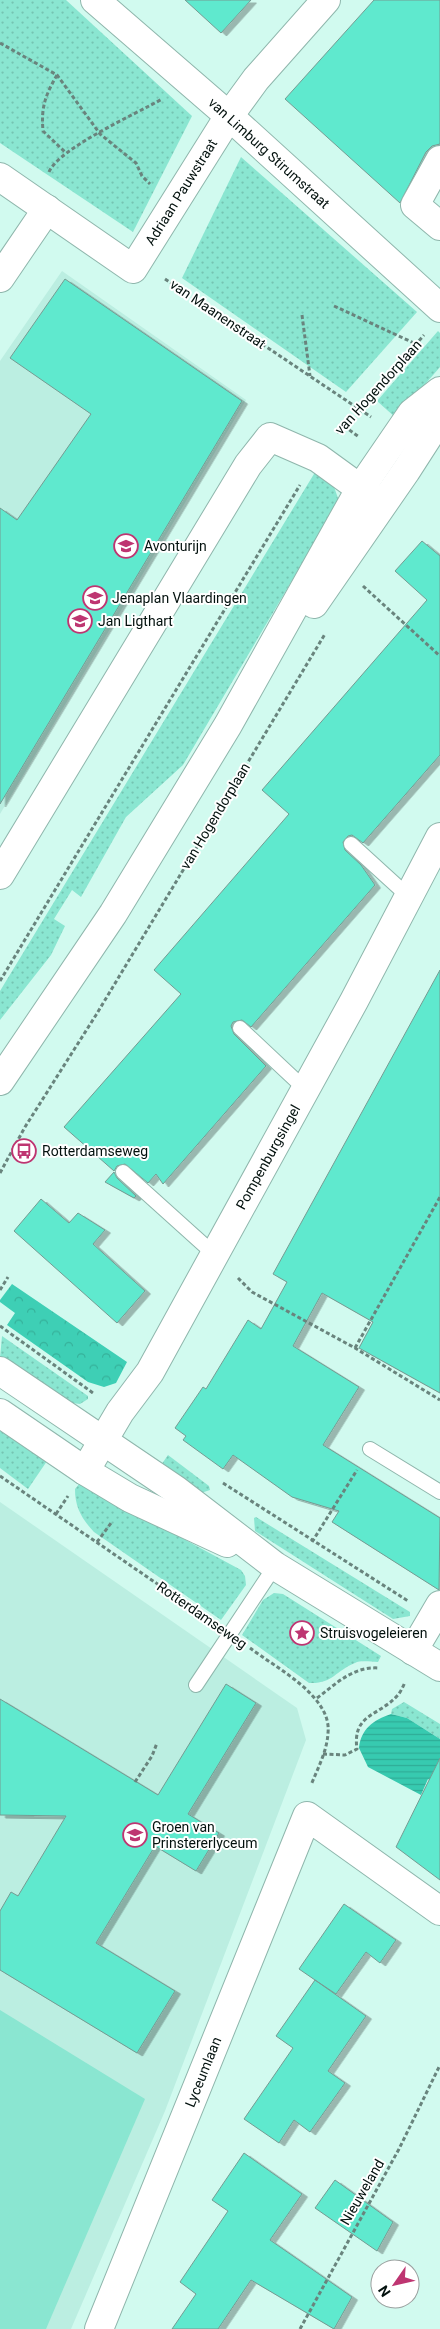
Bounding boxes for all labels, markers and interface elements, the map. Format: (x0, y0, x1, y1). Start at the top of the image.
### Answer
street label: van Limburg Stirumstraat (205, 94, 333, 212)
street label: Adriaan Pauwstraat (142, 136, 220, 248)
street label: van Maanenstraat (167, 276, 269, 352)
street label: van Hogendorplaan (331, 337, 425, 437)
school or university icon: Avonturijn (113, 533, 139, 559)
place label: Avonturijn (144, 538, 207, 554)
school or university icon: Jenaplan Vlaardingen (82, 585, 108, 611)
place label: Jenaplan Vlaardingen (112, 590, 247, 606)
school or university icon: Jan Ligthart (67, 608, 93, 634)
place label: Jan Ligthart (98, 613, 173, 629)
street label: van Hogendorplaan (177, 760, 253, 872)
street label: Pompenburgsingel (233, 1102, 303, 1212)
bus stop icon: Rotterdamseweg (11, 1138, 37, 1164)
place label: Rotterdamseweg (42, 1143, 148, 1159)
street label: Rotterdamseweg (154, 1578, 250, 1652)
place icon: Struisvogeleieren (289, 1620, 315, 1646)
place label: Struisvogeleieren (320, 1625, 427, 1641)
place label: Groen van Prinstererlyceum (152, 1819, 257, 1851)
school or university icon: Groen van Prinstererlyceum (122, 1822, 148, 1848)
street label: Lyceumlaan (182, 2035, 224, 2109)
street label: Nieuweland (337, 2156, 387, 2228)
north arrow (370, 2259, 420, 2309)
text: N (375, 2283, 394, 2300)

